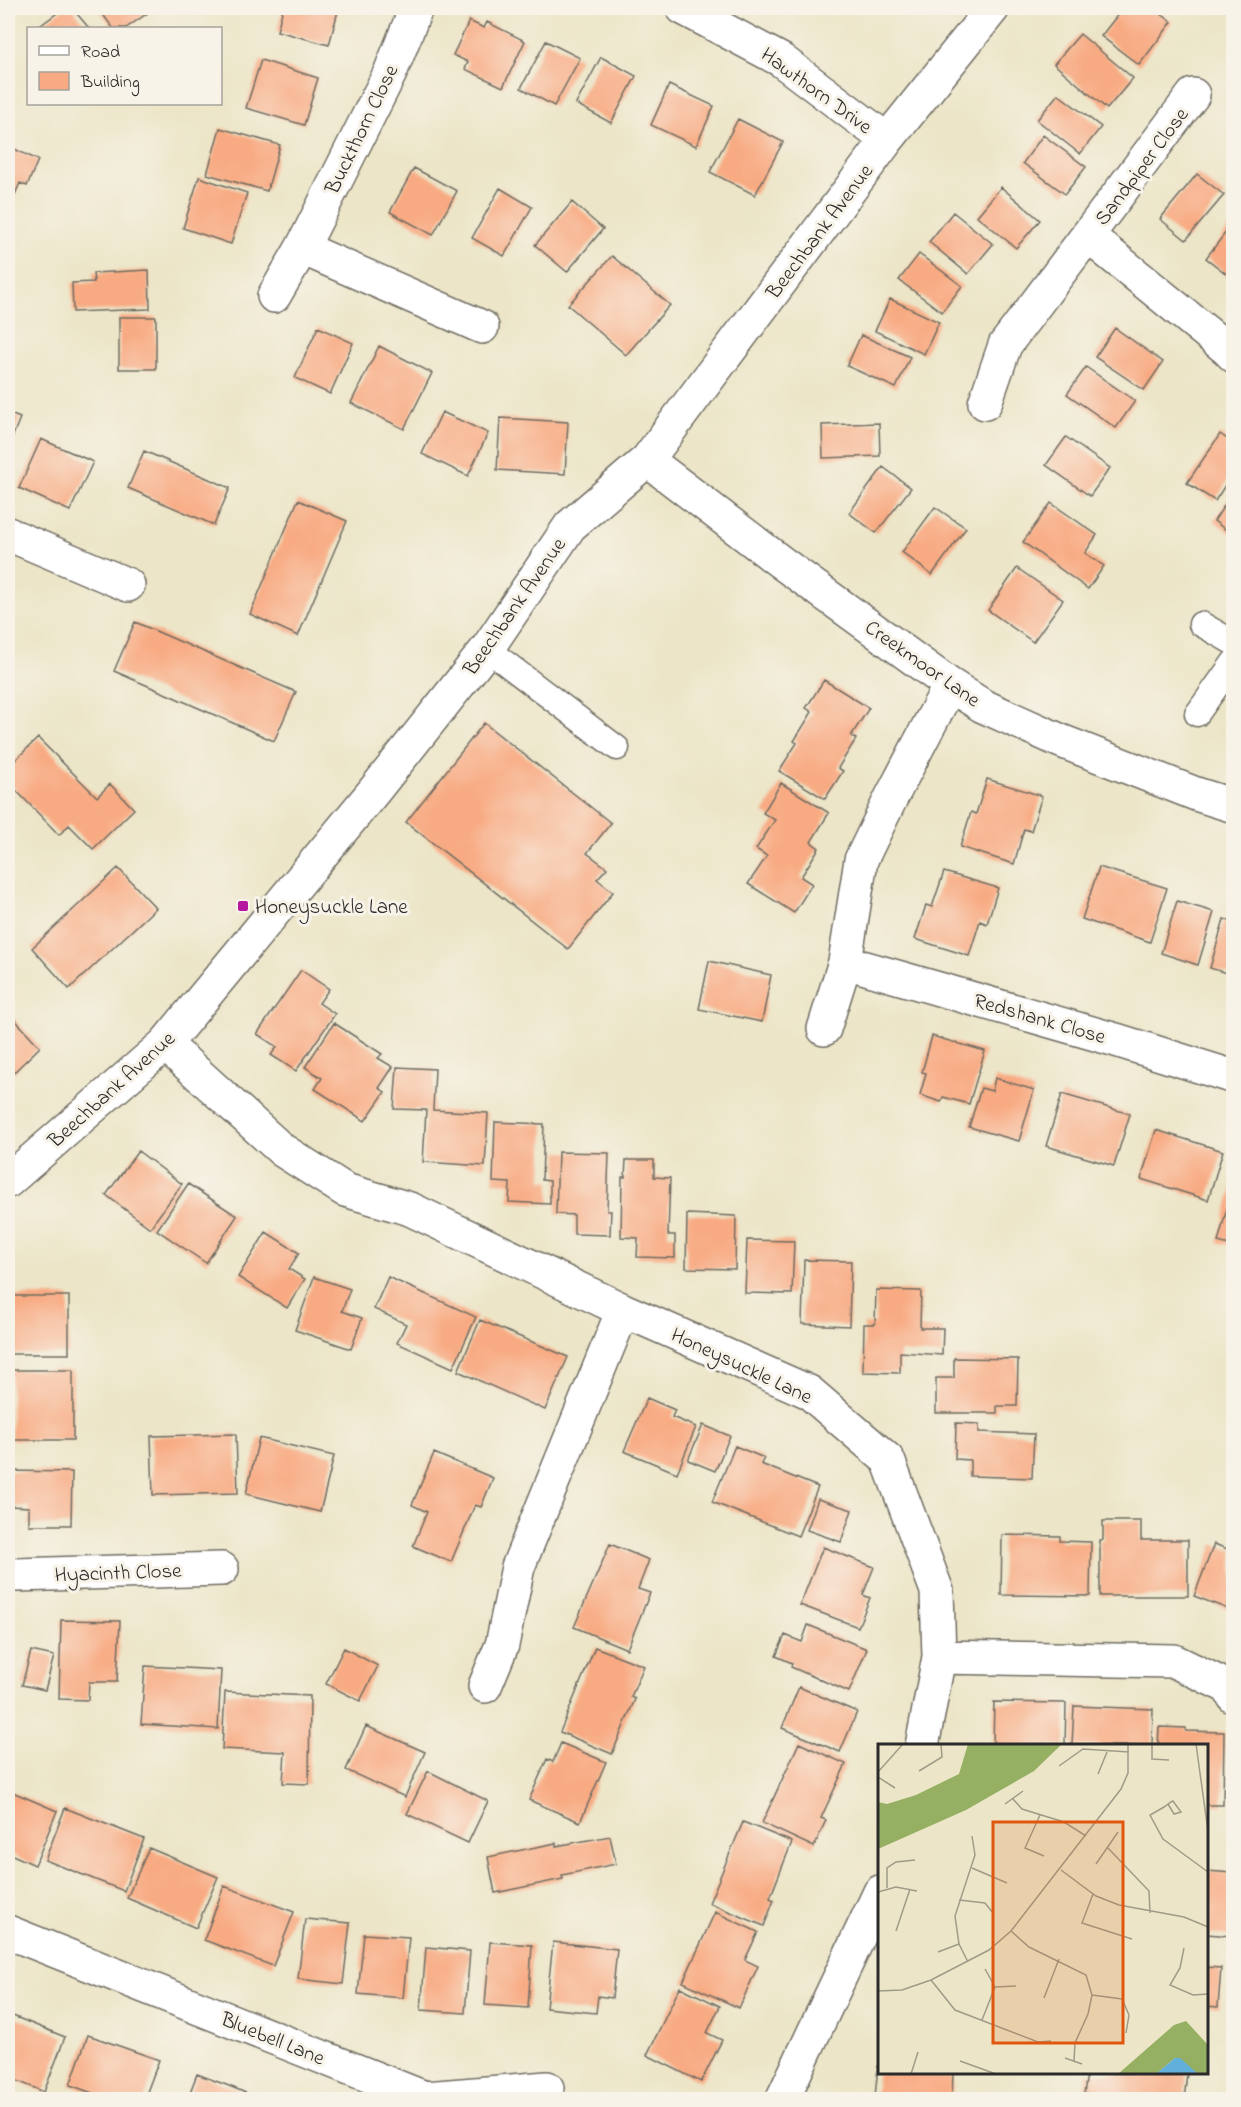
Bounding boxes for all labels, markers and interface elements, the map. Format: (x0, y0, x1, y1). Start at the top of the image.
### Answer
legend (27, 27, 222, 105)
text: Road (81, 40, 120, 66)
street label: Hawthorn Drive (754, 41, 878, 143)
street label: Buckthorn Close (318, 60, 407, 201)
text: Building (80, 70, 140, 97)
street label: Sandpiper Close (1088, 101, 1197, 232)
street label: Beechbank Avenue (759, 158, 882, 307)
street label: Beechbank Avenue (456, 532, 575, 683)
street label: Creekmoor Lane (858, 614, 986, 716)
place label: Honeysuckle Lane (255, 893, 408, 925)
marker: Honeysuckle Lane (236, 899, 250, 913)
street label: Redshank Close (970, 987, 1109, 1053)
street label: Beechbank Avenue (41, 1025, 183, 1157)
street label: Honeysuckle Lane (665, 1321, 817, 1415)
street label: Hyacinth Close (54, 1557, 183, 1593)
inset map (878, 1744, 1208, 2074)
street label: Bluebell Lane (215, 2005, 329, 2074)

